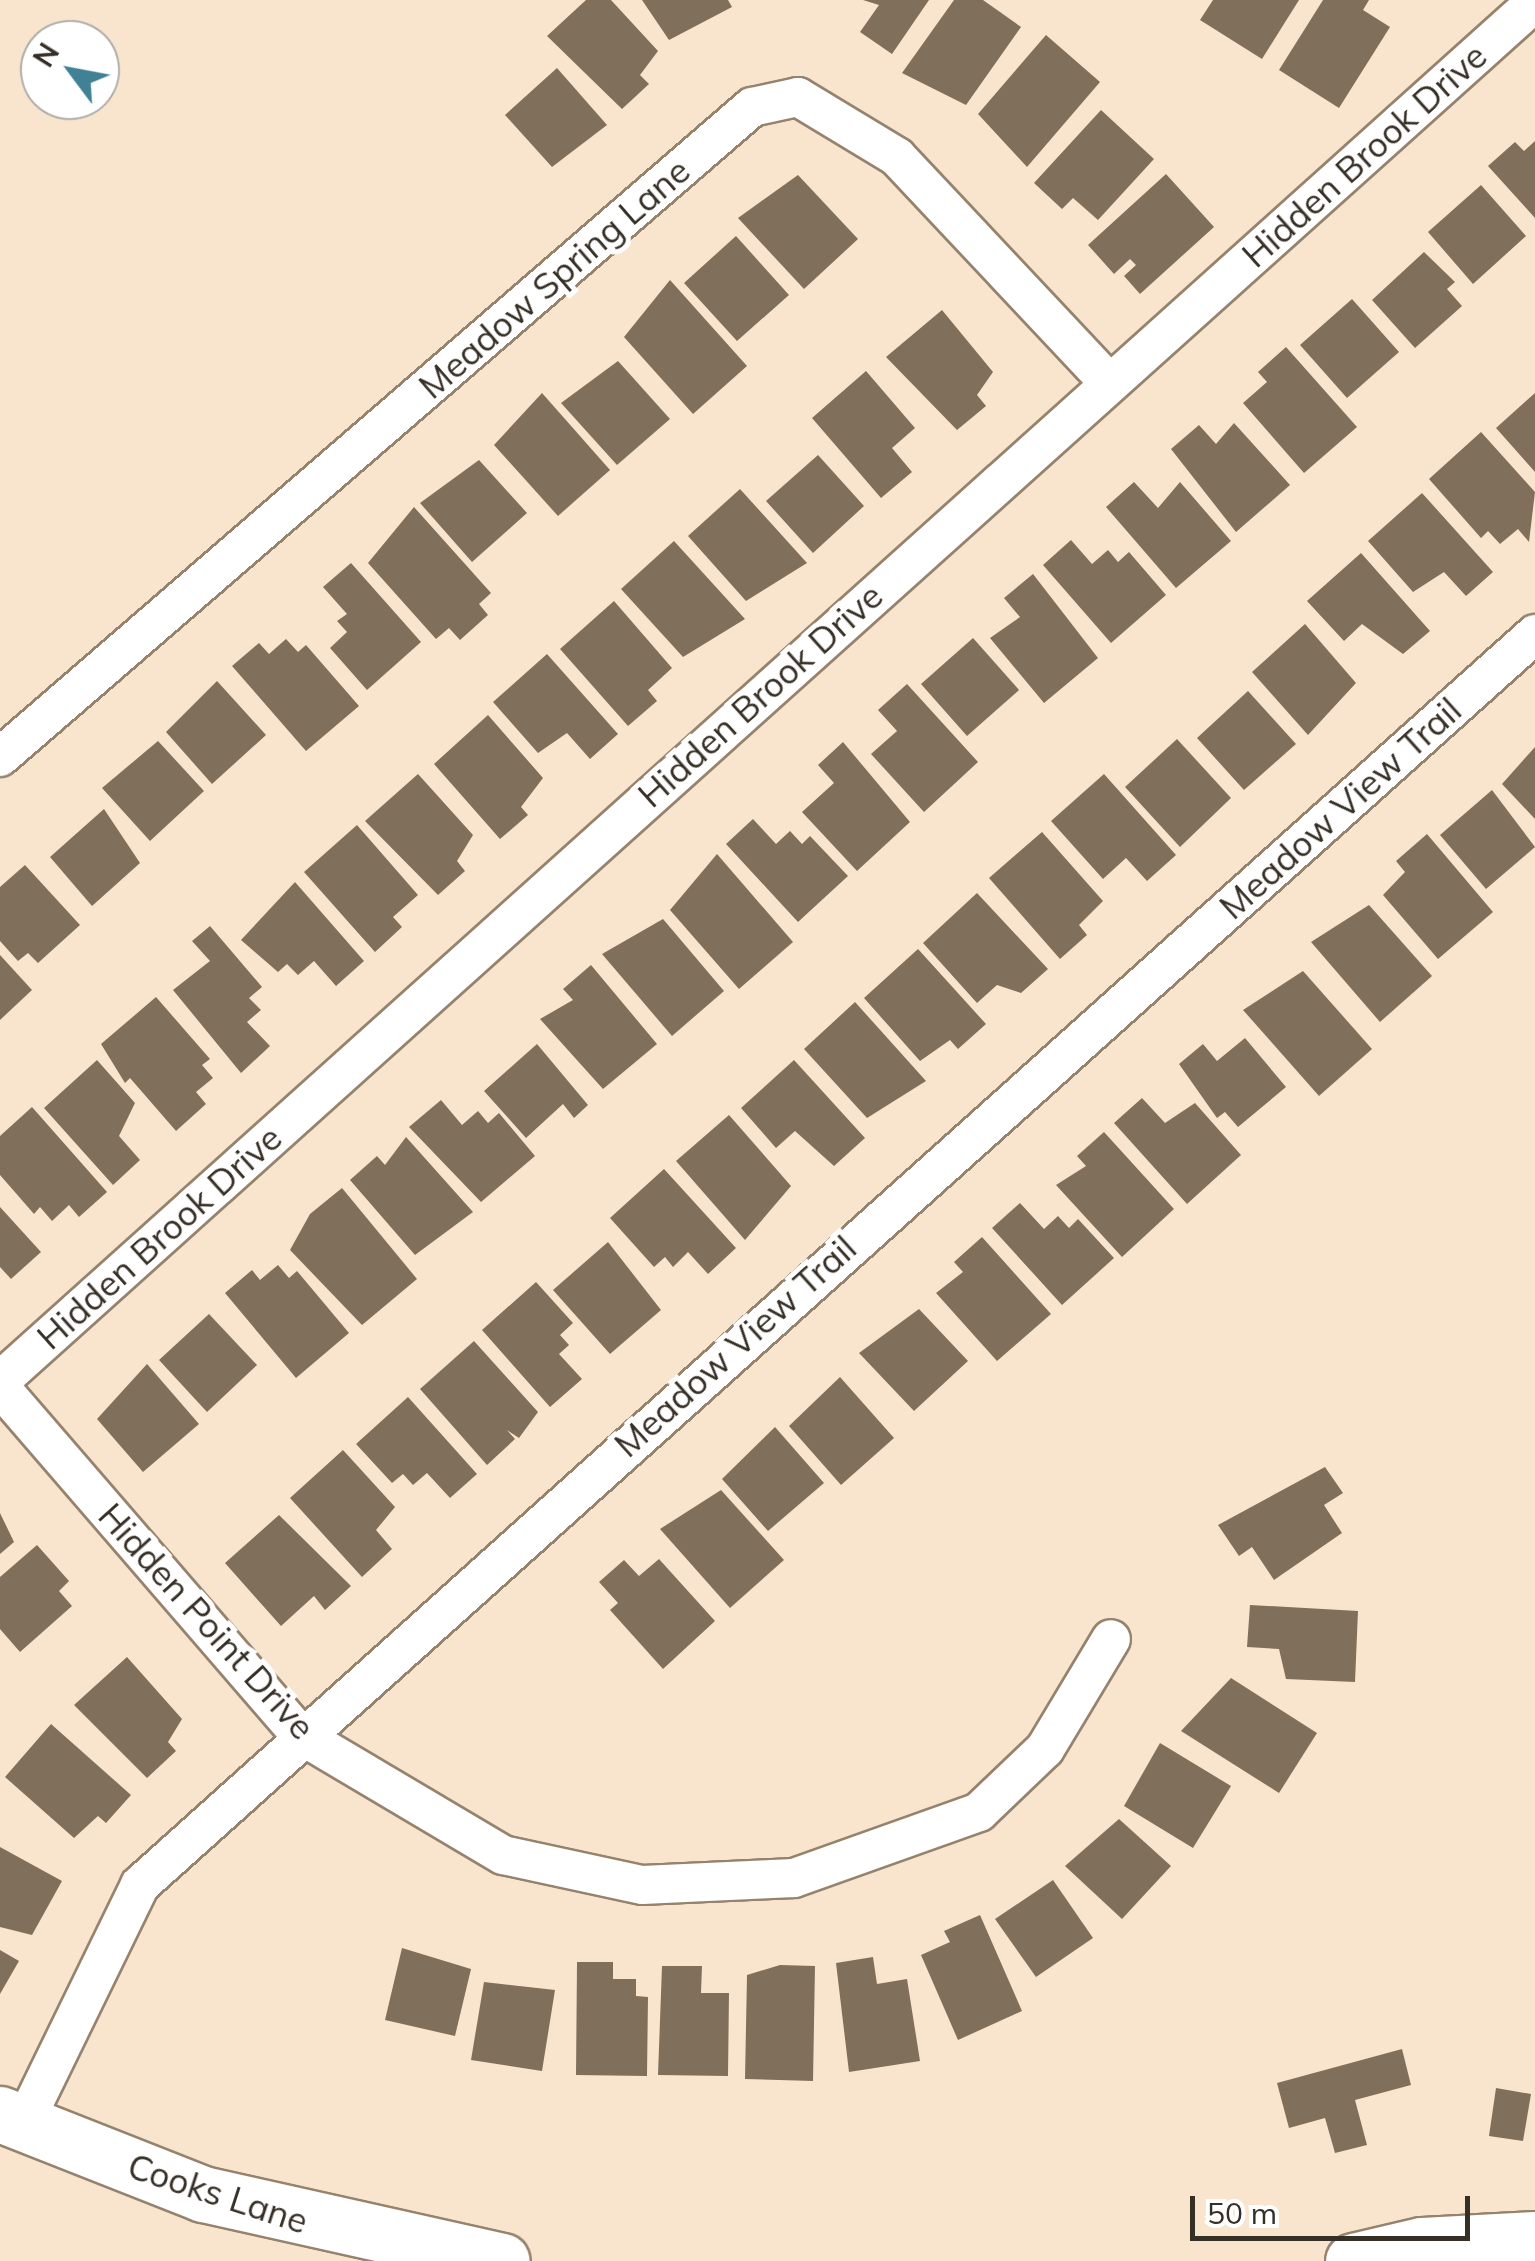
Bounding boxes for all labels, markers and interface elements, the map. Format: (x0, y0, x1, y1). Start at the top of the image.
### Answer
north arrow (20, 20, 120, 120)
street label: Hidden Brook Drive (1233, 34, 1495, 276)
text: N (25, 37, 66, 73)
street label: Meadow Spring Lane (410, 149, 698, 407)
street label: Hidden Brook Drive (629, 574, 891, 816)
street label: Meadow View Trail (1211, 689, 1469, 927)
street label: Hidden Brook Drive (28, 1116, 290, 1358)
street label: Meadow View Trail (606, 1227, 864, 1465)
street label: Hidden Point Drive (90, 1495, 324, 1747)
street label: Cooks Lane (123, 2144, 313, 2242)
scale bar (1195, 2176, 1475, 2238)
text: 50 m (1207, 2194, 1277, 2232)

